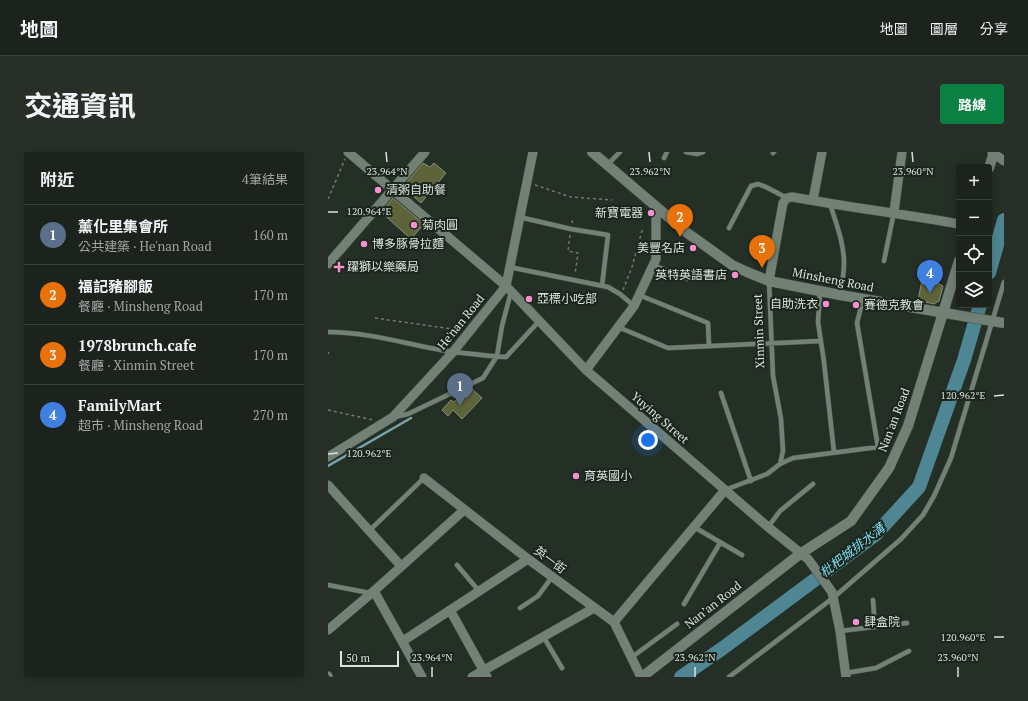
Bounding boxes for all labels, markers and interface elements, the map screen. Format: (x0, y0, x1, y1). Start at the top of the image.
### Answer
text: 地圖 (20, 16, 58, 41)
text: 地圖 (880, 19, 908, 38)
text: 圖層 (930, 19, 958, 38)
text: 分享 (980, 19, 1008, 38)
button: 路線 (940, 84, 1004, 124)
text: 交通資訊 (24, 87, 136, 124)
map controls (956, 164, 992, 308)
button: + (956, 164, 992, 200)
text: 23.964°N (367, 165, 408, 178)
text: 23.962°N (630, 165, 671, 178)
text: 23.960°N (893, 165, 934, 178)
text: 附近 (40, 168, 74, 191)
text: 4筆結果 (242, 170, 288, 188)
place label: 清粥自助餐 (386, 182, 446, 197)
marker: 清粥自助餐 (373, 185, 383, 195)
button: − (956, 200, 992, 236)
pin: 2 (667, 204, 693, 237)
text: 120.964°E (347, 205, 392, 218)
place label: 新寶電器 (595, 205, 643, 220)
marker: 新寶電器 (646, 208, 656, 218)
text: 薰化里集會所 (78, 216, 168, 236)
place label: 菊肉圓 (422, 217, 458, 232)
marker: 菊肉圓 (409, 220, 419, 230)
text: 1 (49, 226, 57, 244)
text: 160 m (253, 226, 288, 244)
pin: 3 (749, 235, 775, 268)
place label: 博多豚骨拉麵 (372, 236, 444, 251)
button: locate (956, 236, 992, 272)
text: 公共建築 · He'nan Road (78, 237, 212, 255)
marker: 博多豚骨拉麵 (359, 239, 369, 249)
place label: 美豐名店 (637, 240, 685, 255)
marker: 美豐名店 (688, 243, 698, 253)
place label: 躍獅以樂藥局 (347, 259, 419, 274)
pin: 4 (917, 260, 943, 293)
marker: 躍獅以樂藥局 (334, 262, 344, 272)
street label: Minsheng Road (791, 264, 875, 295)
place label: 英特英語書店 (655, 267, 727, 282)
marker: 英特英語書店 (730, 270, 740, 280)
button: layers (956, 272, 992, 308)
text: 福記豬腳飯 (78, 276, 153, 296)
text: 2 (49, 286, 57, 304)
text: 170 m (253, 286, 288, 304)
street label: He'nan Road (434, 291, 488, 352)
place label: 亞標小吃部 (537, 291, 597, 306)
street label: Xinmin Street (750, 293, 767, 369)
marker: 亞標小吃部 (524, 294, 534, 304)
place label: 自助洗衣 (770, 296, 818, 311)
text: 餐廳 · Minsheng Road (78, 297, 203, 315)
place label: 賽德克教會 (864, 297, 924, 312)
marker: 自助洗衣 (821, 299, 831, 309)
marker: 賽德克教會 (851, 300, 861, 310)
text: 1978brunch.cafe (78, 335, 197, 355)
text: 3 (49, 346, 57, 364)
text: 170 m (253, 346, 288, 364)
text: 餐廳 · Xinmin Street (78, 356, 194, 374)
pin: 1 (447, 373, 473, 406)
street label: Nan'an Road (874, 385, 913, 454)
street label: Yuying Street (628, 388, 693, 447)
text: 120.962°E (941, 389, 986, 402)
text: FamilyMart (78, 395, 161, 415)
text: 4 (49, 406, 57, 424)
text: 270 m (253, 406, 288, 424)
text: 超市 · Minsheng Road (78, 416, 203, 434)
your location (638, 430, 658, 450)
text: 120.962°E (347, 447, 392, 460)
place label: 育英國小 (584, 468, 632, 483)
marker: 育英國小 (571, 471, 581, 481)
water label: 枇杷城排水溝 (816, 518, 890, 581)
street label: 英一街 (531, 543, 569, 576)
street label: Nan’an Road (681, 578, 744, 631)
place label: 肆盒院 (864, 614, 900, 629)
marker: 肆盒院 (851, 617, 861, 627)
text: 120.960°E (941, 631, 986, 644)
scale bar (340, 649, 399, 668)
text: 50 m (346, 651, 370, 665)
text: 23.964°N (412, 651, 453, 664)
text: 23.962°N (675, 651, 716, 664)
text: 23.960°N (938, 651, 979, 664)

